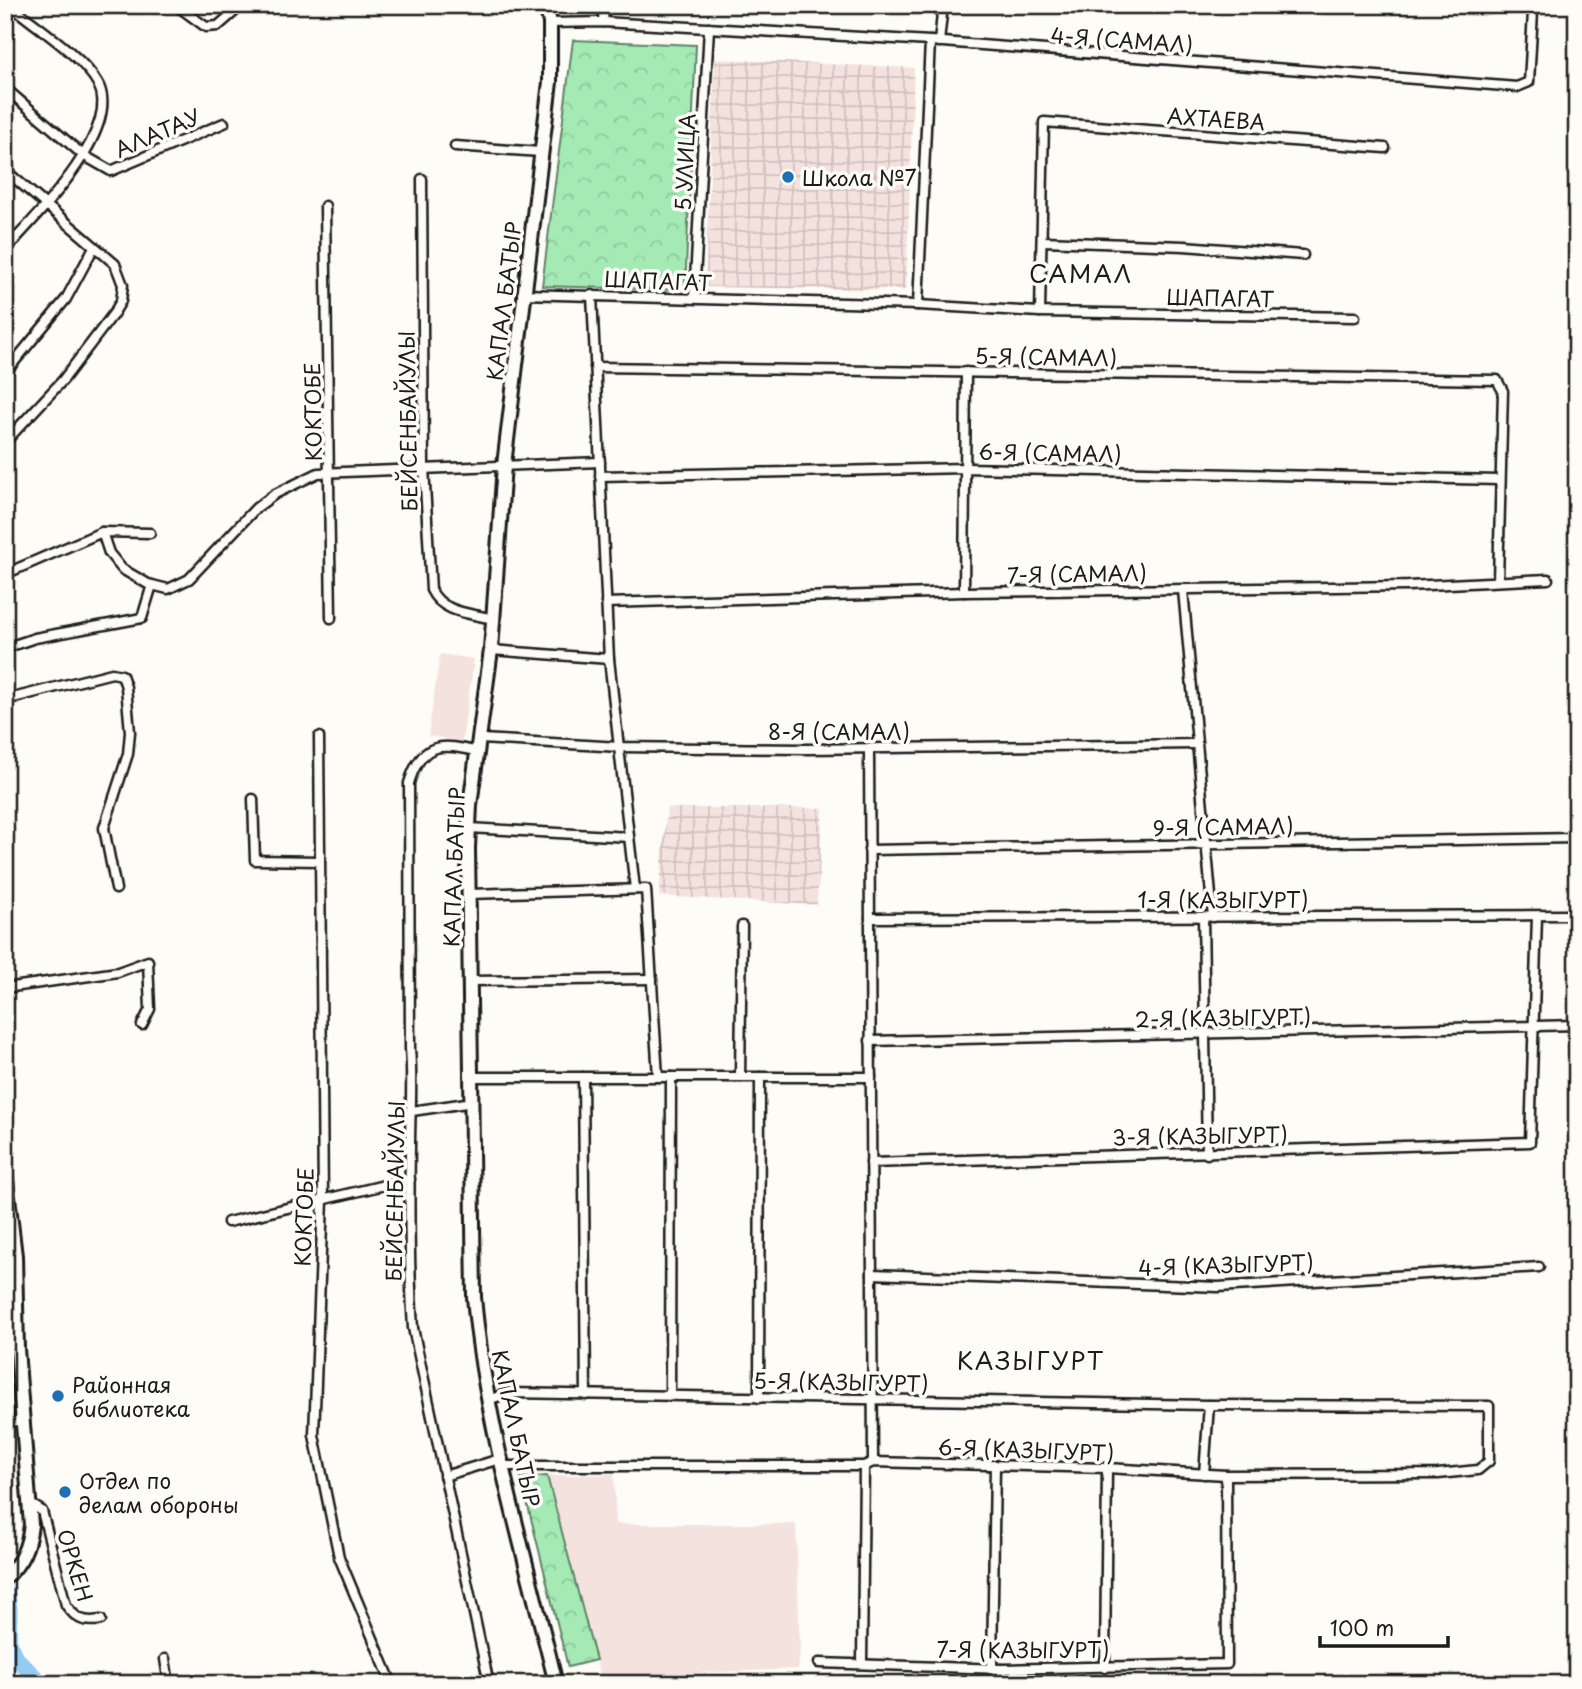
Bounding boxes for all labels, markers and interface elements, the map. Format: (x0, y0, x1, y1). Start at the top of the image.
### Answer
street label: 4-Я (САМАЛ) (1050, 18, 1194, 60)
street label: АХТАЕВА (1166, 99, 1266, 137)
street label: АЛАТАУ (109, 100, 205, 164)
street label: 5 УЛИЦА (665, 112, 703, 212)
place label: Школа №7 (802, 161, 917, 193)
marker: Школа №7 (780, 169, 796, 185)
street label: КАПАЛ БАТЫР (477, 220, 529, 382)
district label: САМАЛ (1029, 255, 1133, 291)
street label: ШАПАГАТ (604, 262, 713, 298)
street label: ШАПАГАТ (1166, 280, 1275, 314)
street label: БЕЙСЕНБАЙУЛЫ (389, 330, 425, 512)
street label: 5-Я (САМАЛ) (975, 339, 1117, 373)
street label: КОКТОБЕ (295, 362, 329, 462)
street label: 6-Я (САМАЛ) (978, 435, 1122, 469)
street label: 7-Я (САМАЛ) (1007, 556, 1147, 590)
street label: 8-Я (САМАЛ) (768, 715, 910, 747)
street label: КАПАЛ БАТЫР (434, 786, 472, 947)
street label: 9-Я (САМАЛ) (1152, 809, 1294, 843)
street label: 1-Я (КАЗЫГУРТ) (1137, 883, 1309, 915)
street label: 2-Я (КАЗЫГУРТ) (1135, 999, 1311, 1035)
street label: БЕЙСЕНБАЙУЛЫ (376, 1100, 412, 1282)
street label: 3-Я (КАЗЫГУРТ) (1112, 1117, 1288, 1153)
street label: КОКТОБЕ (285, 1167, 321, 1267)
street label: 4-Я (КАЗЫГУРТ) (1138, 1245, 1314, 1283)
district label: КАЗЫГУРТ (957, 1342, 1105, 1378)
street label: КАПАЛ БАТЫР (485, 1346, 549, 1510)
street label: 5-Я (КАЗЫГУРТ) (753, 1363, 929, 1399)
place label: Районная библиотека (72, 1368, 190, 1424)
marker: Районная библиотека (50, 1388, 66, 1404)
street label: 6-Я (КАЗЫГУРТ) (937, 1430, 1115, 1468)
place label: Отдел по делам обороны (79, 1464, 239, 1520)
marker: Отдел по делам обороны (57, 1484, 73, 1500)
street label: ОРКЕН (50, 1525, 102, 1605)
scale bar (1320, 1605, 1447, 1649)
text: 100 m (1330, 1611, 1394, 1643)
street label: 7-Я (КАЗЫГУРТ) (937, 1633, 1109, 1665)

